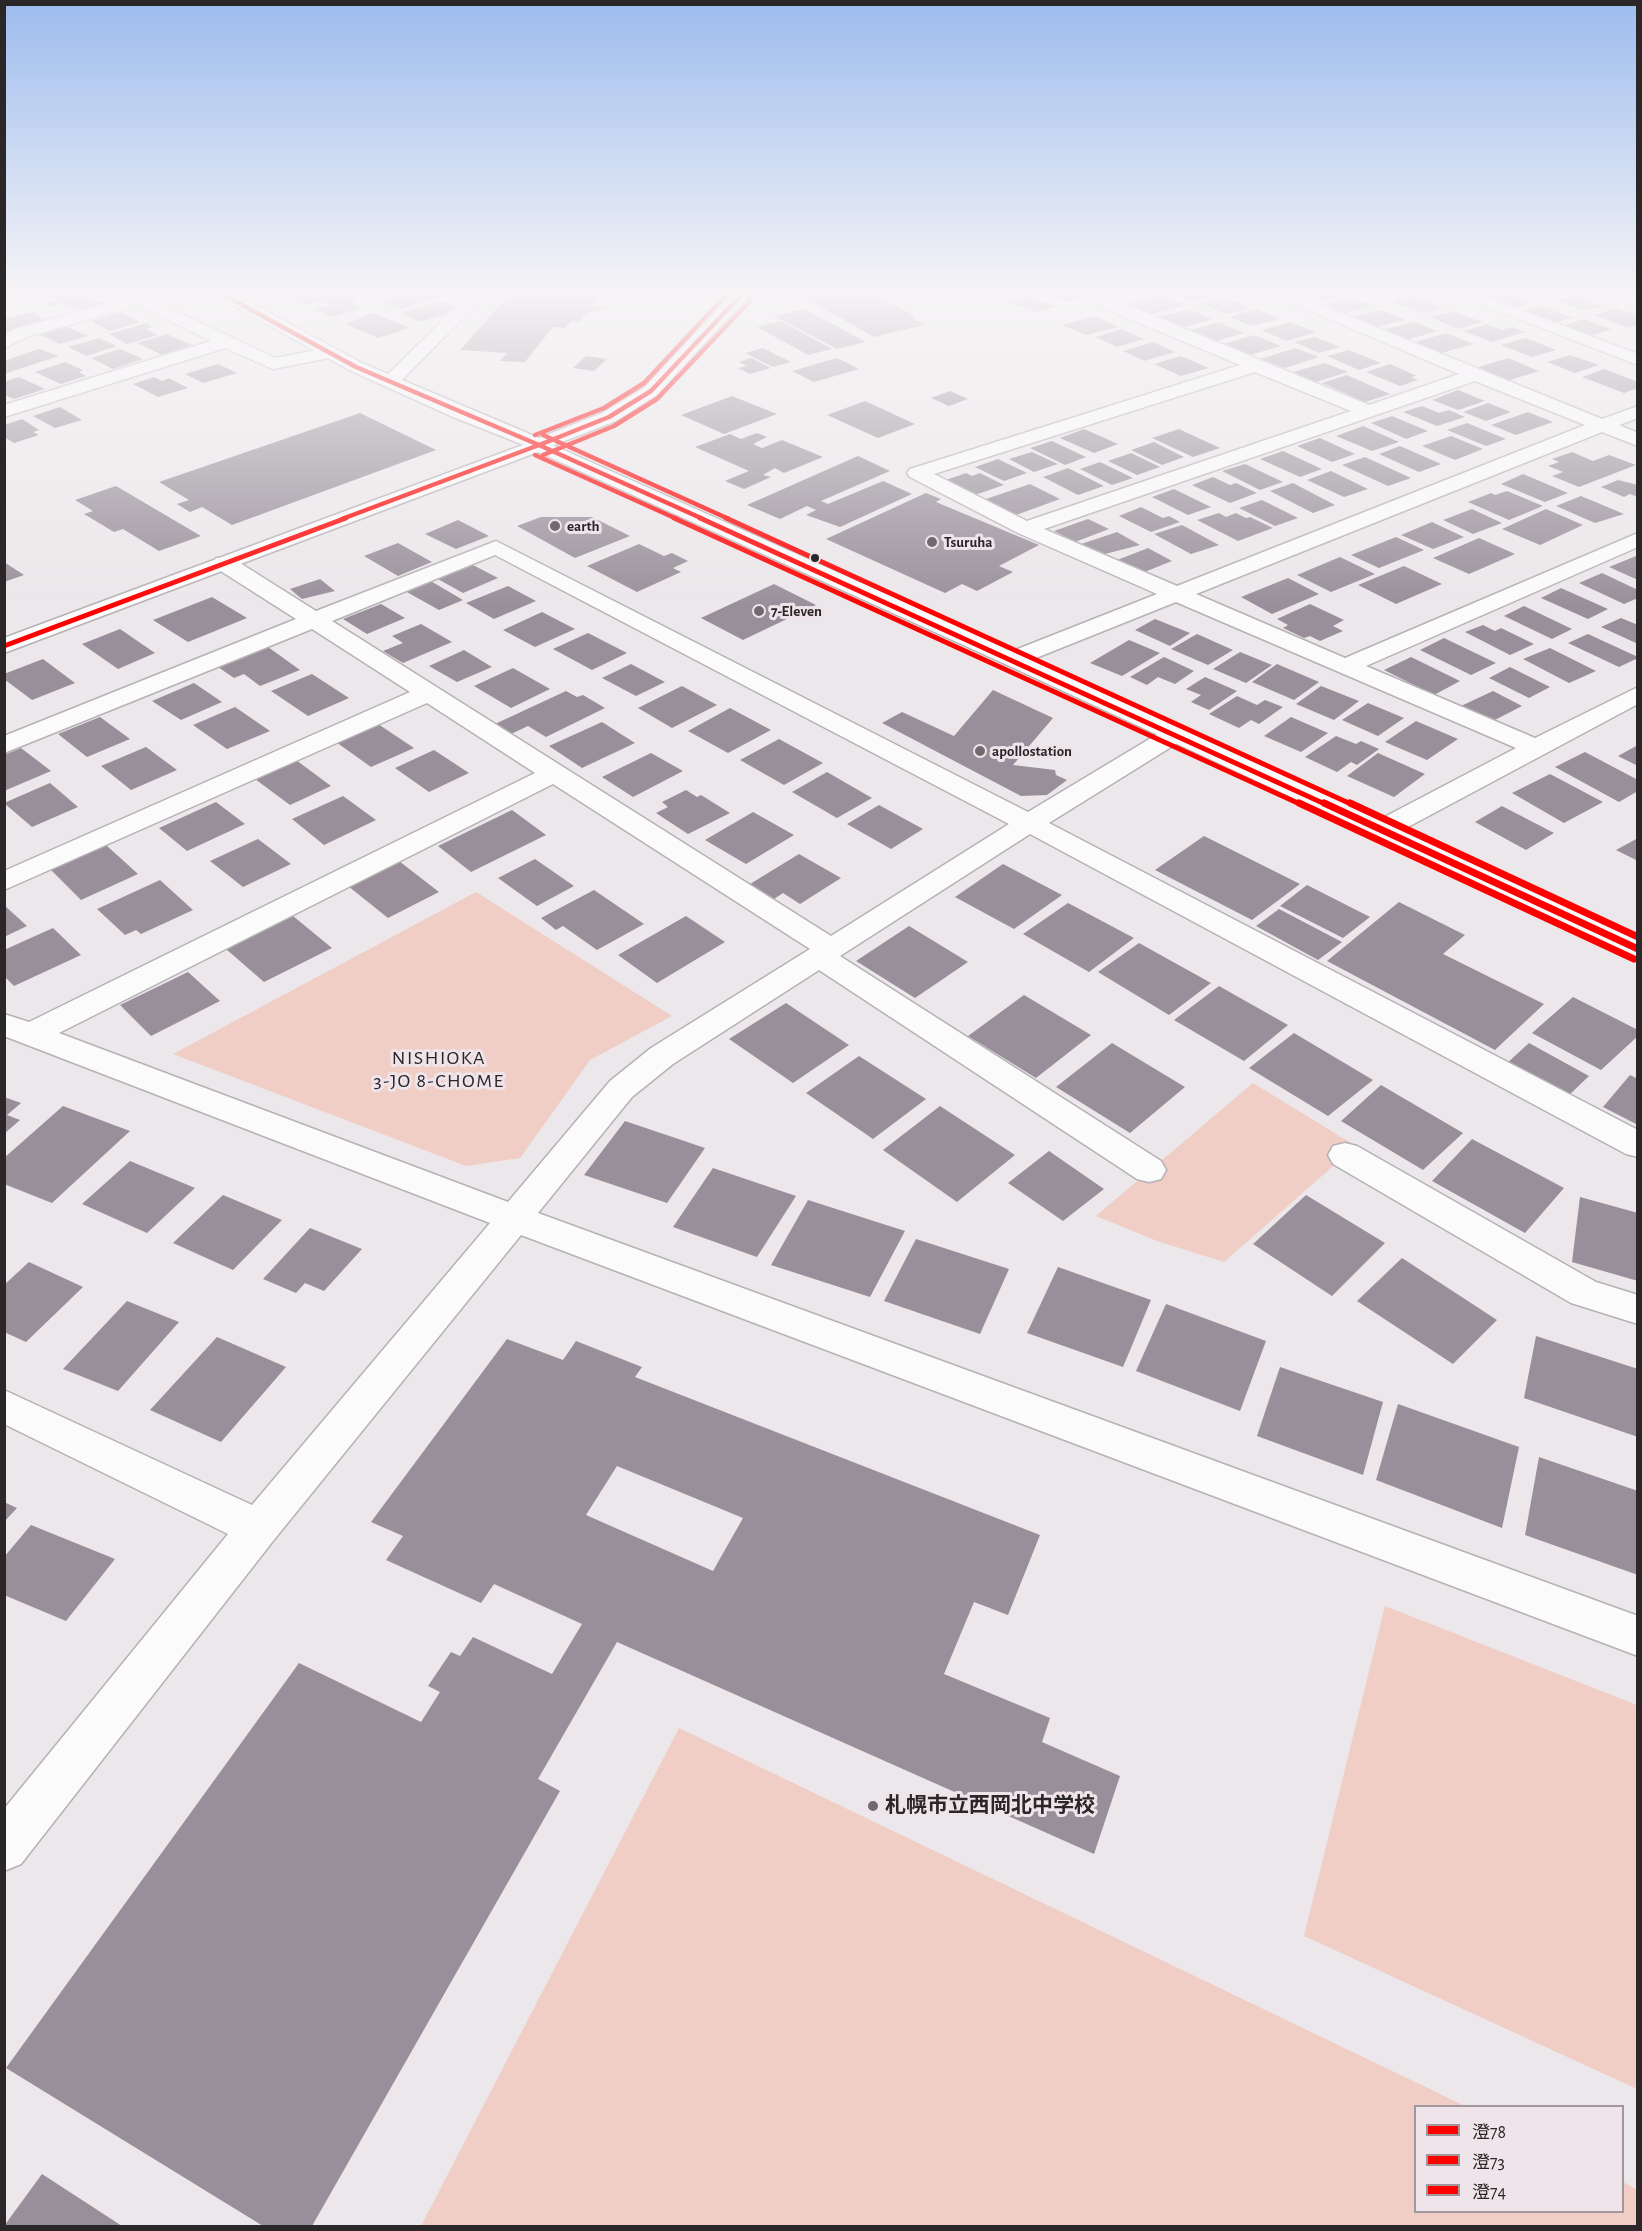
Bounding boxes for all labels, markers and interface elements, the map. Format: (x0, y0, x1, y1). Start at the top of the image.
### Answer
place label: earth (567, 517, 600, 535)
marker: earth (548, 519, 562, 533)
place label: Tsuruha (944, 533, 992, 551)
marker: Tsuruha (925, 535, 939, 549)
unlabelled marker (809, 552, 821, 564)
place label: 7-Eleven (771, 602, 822, 620)
marker: 7-Eleven (752, 604, 766, 618)
place label: apollostation (992, 742, 1072, 760)
marker: apollostation (973, 744, 987, 758)
district label: NISHIOKA 3-JO 8-CHOME (373, 1046, 505, 1093)
place label: 札幌市立西岡北中学校 (885, 1793, 1095, 1819)
marker: 札幌市立西岡北中学校 (866, 1799, 880, 1813)
legend (1414, 2105, 1624, 2213)
text: 澄78 (1472, 2124, 1506, 2142)
text: 澄73 (1472, 2154, 1505, 2172)
text: 澄74 (1472, 2184, 1506, 2202)

